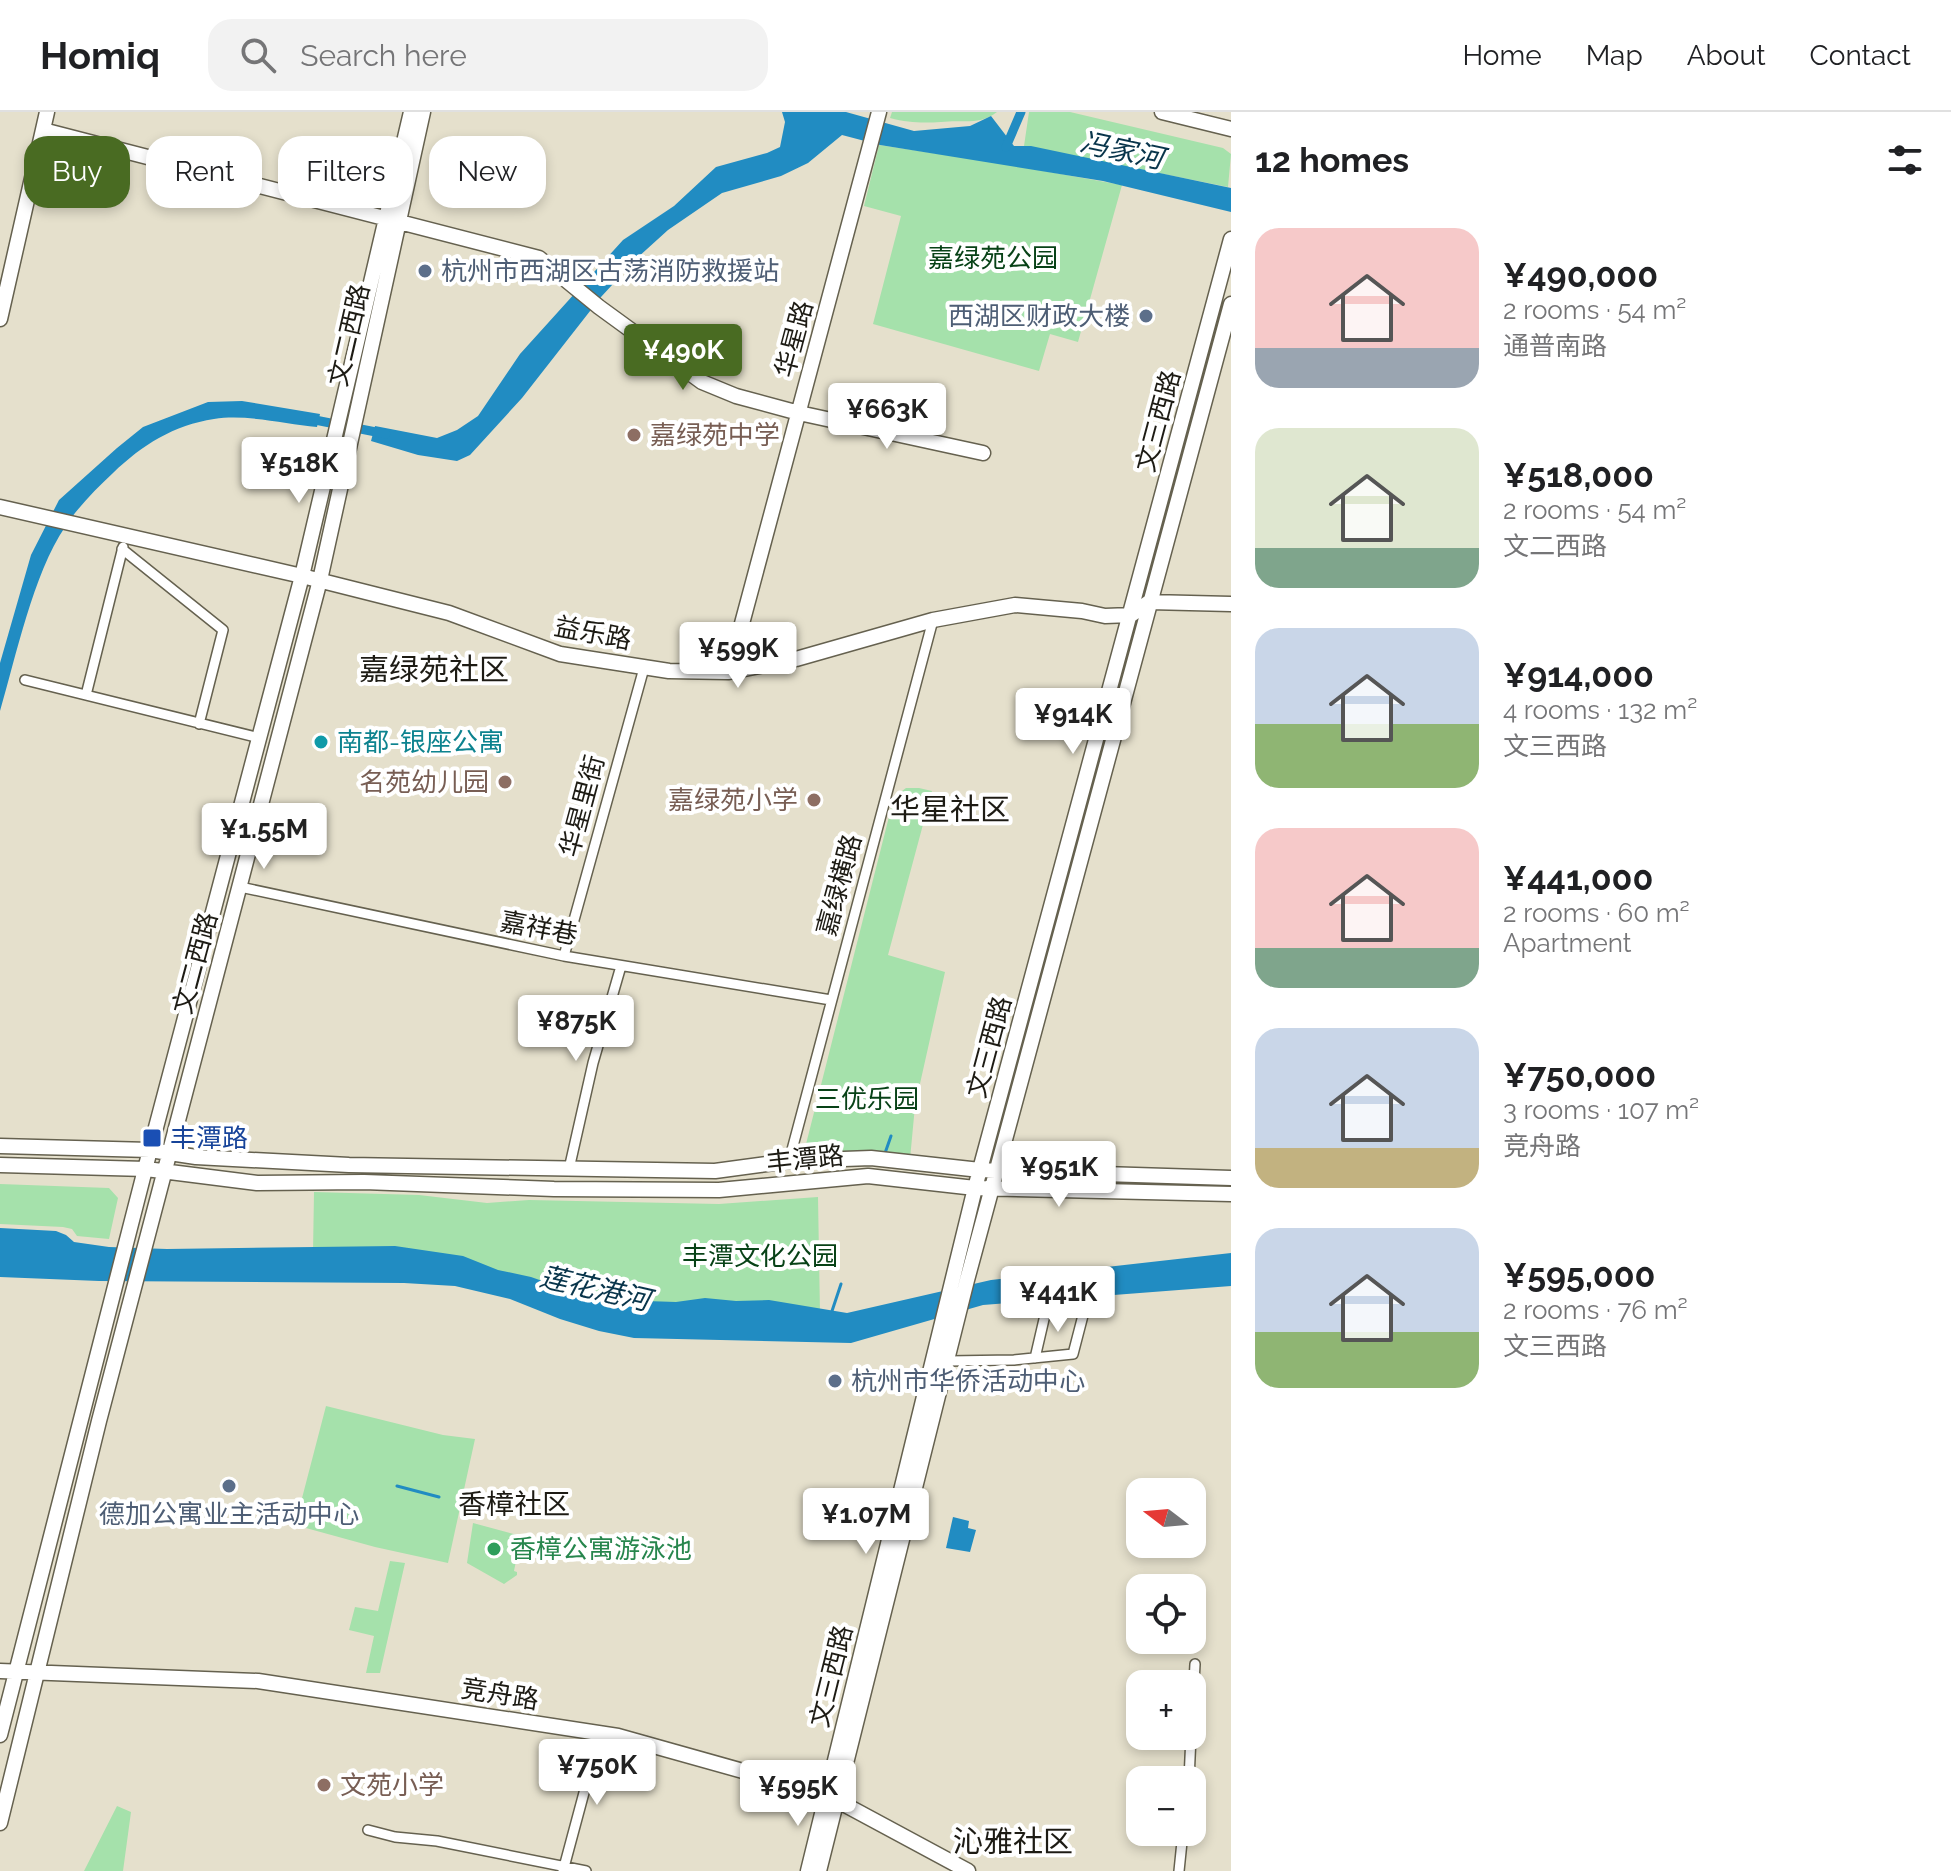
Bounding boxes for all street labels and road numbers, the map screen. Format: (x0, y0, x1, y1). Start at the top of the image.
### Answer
street label: 文二西路 (323, 281, 375, 389)
street label: 华星路 (769, 297, 819, 381)
street label: 文三西路 (1130, 367, 1186, 475)
street label: 益乐路 (552, 611, 634, 655)
street label: 华星里街 (554, 752, 610, 860)
street label: 嘉绿横路 (811, 831, 867, 939)
street label: 嘉祥巷 (498, 906, 580, 950)
street label: 文二西路 (167, 909, 223, 1017)
street label: 文三西路 (961, 993, 1017, 1101)
street label: 丰潭路 (765, 1140, 845, 1178)
street label: 文三西路 (804, 1622, 858, 1730)
street label: 竞舟路 (459, 1673, 541, 1715)

